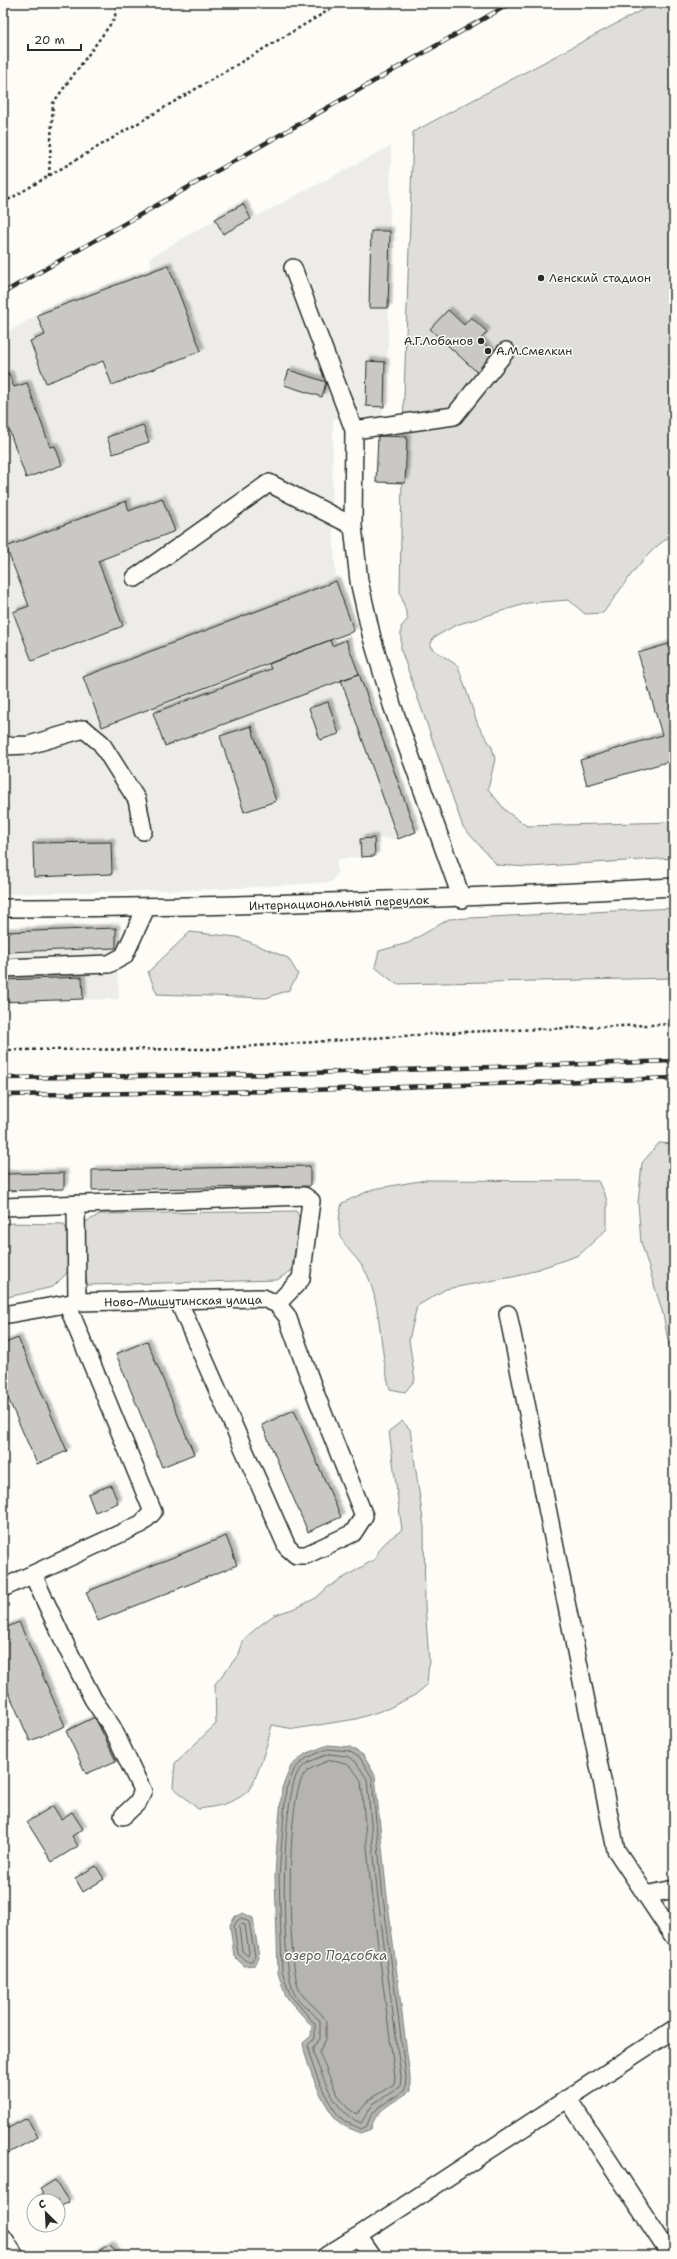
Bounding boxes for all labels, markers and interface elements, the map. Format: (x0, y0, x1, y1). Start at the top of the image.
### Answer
scale bar (28, 26, 81, 52)
text: 20 m (34, 32, 65, 48)
place label: Ленский стадион (549, 270, 651, 286)
marker: Ленский стадион (536, 273, 546, 283)
place label: А.Г.Лобанов (404, 333, 473, 349)
marker: А.Г.Лобанов (476, 336, 486, 346)
place label: А.М.Смелкин (496, 343, 572, 359)
marker: А.М.Смелкин (483, 346, 493, 356)
street label: Интернациональный переулок (248, 892, 430, 914)
street label: Ново-Мишутинская улица (104, 1292, 263, 1310)
water label: озеро Подсобка (285, 1947, 387, 1964)
north arrow (26, 2193, 66, 2233)
text: С (36, 2196, 48, 2213)

